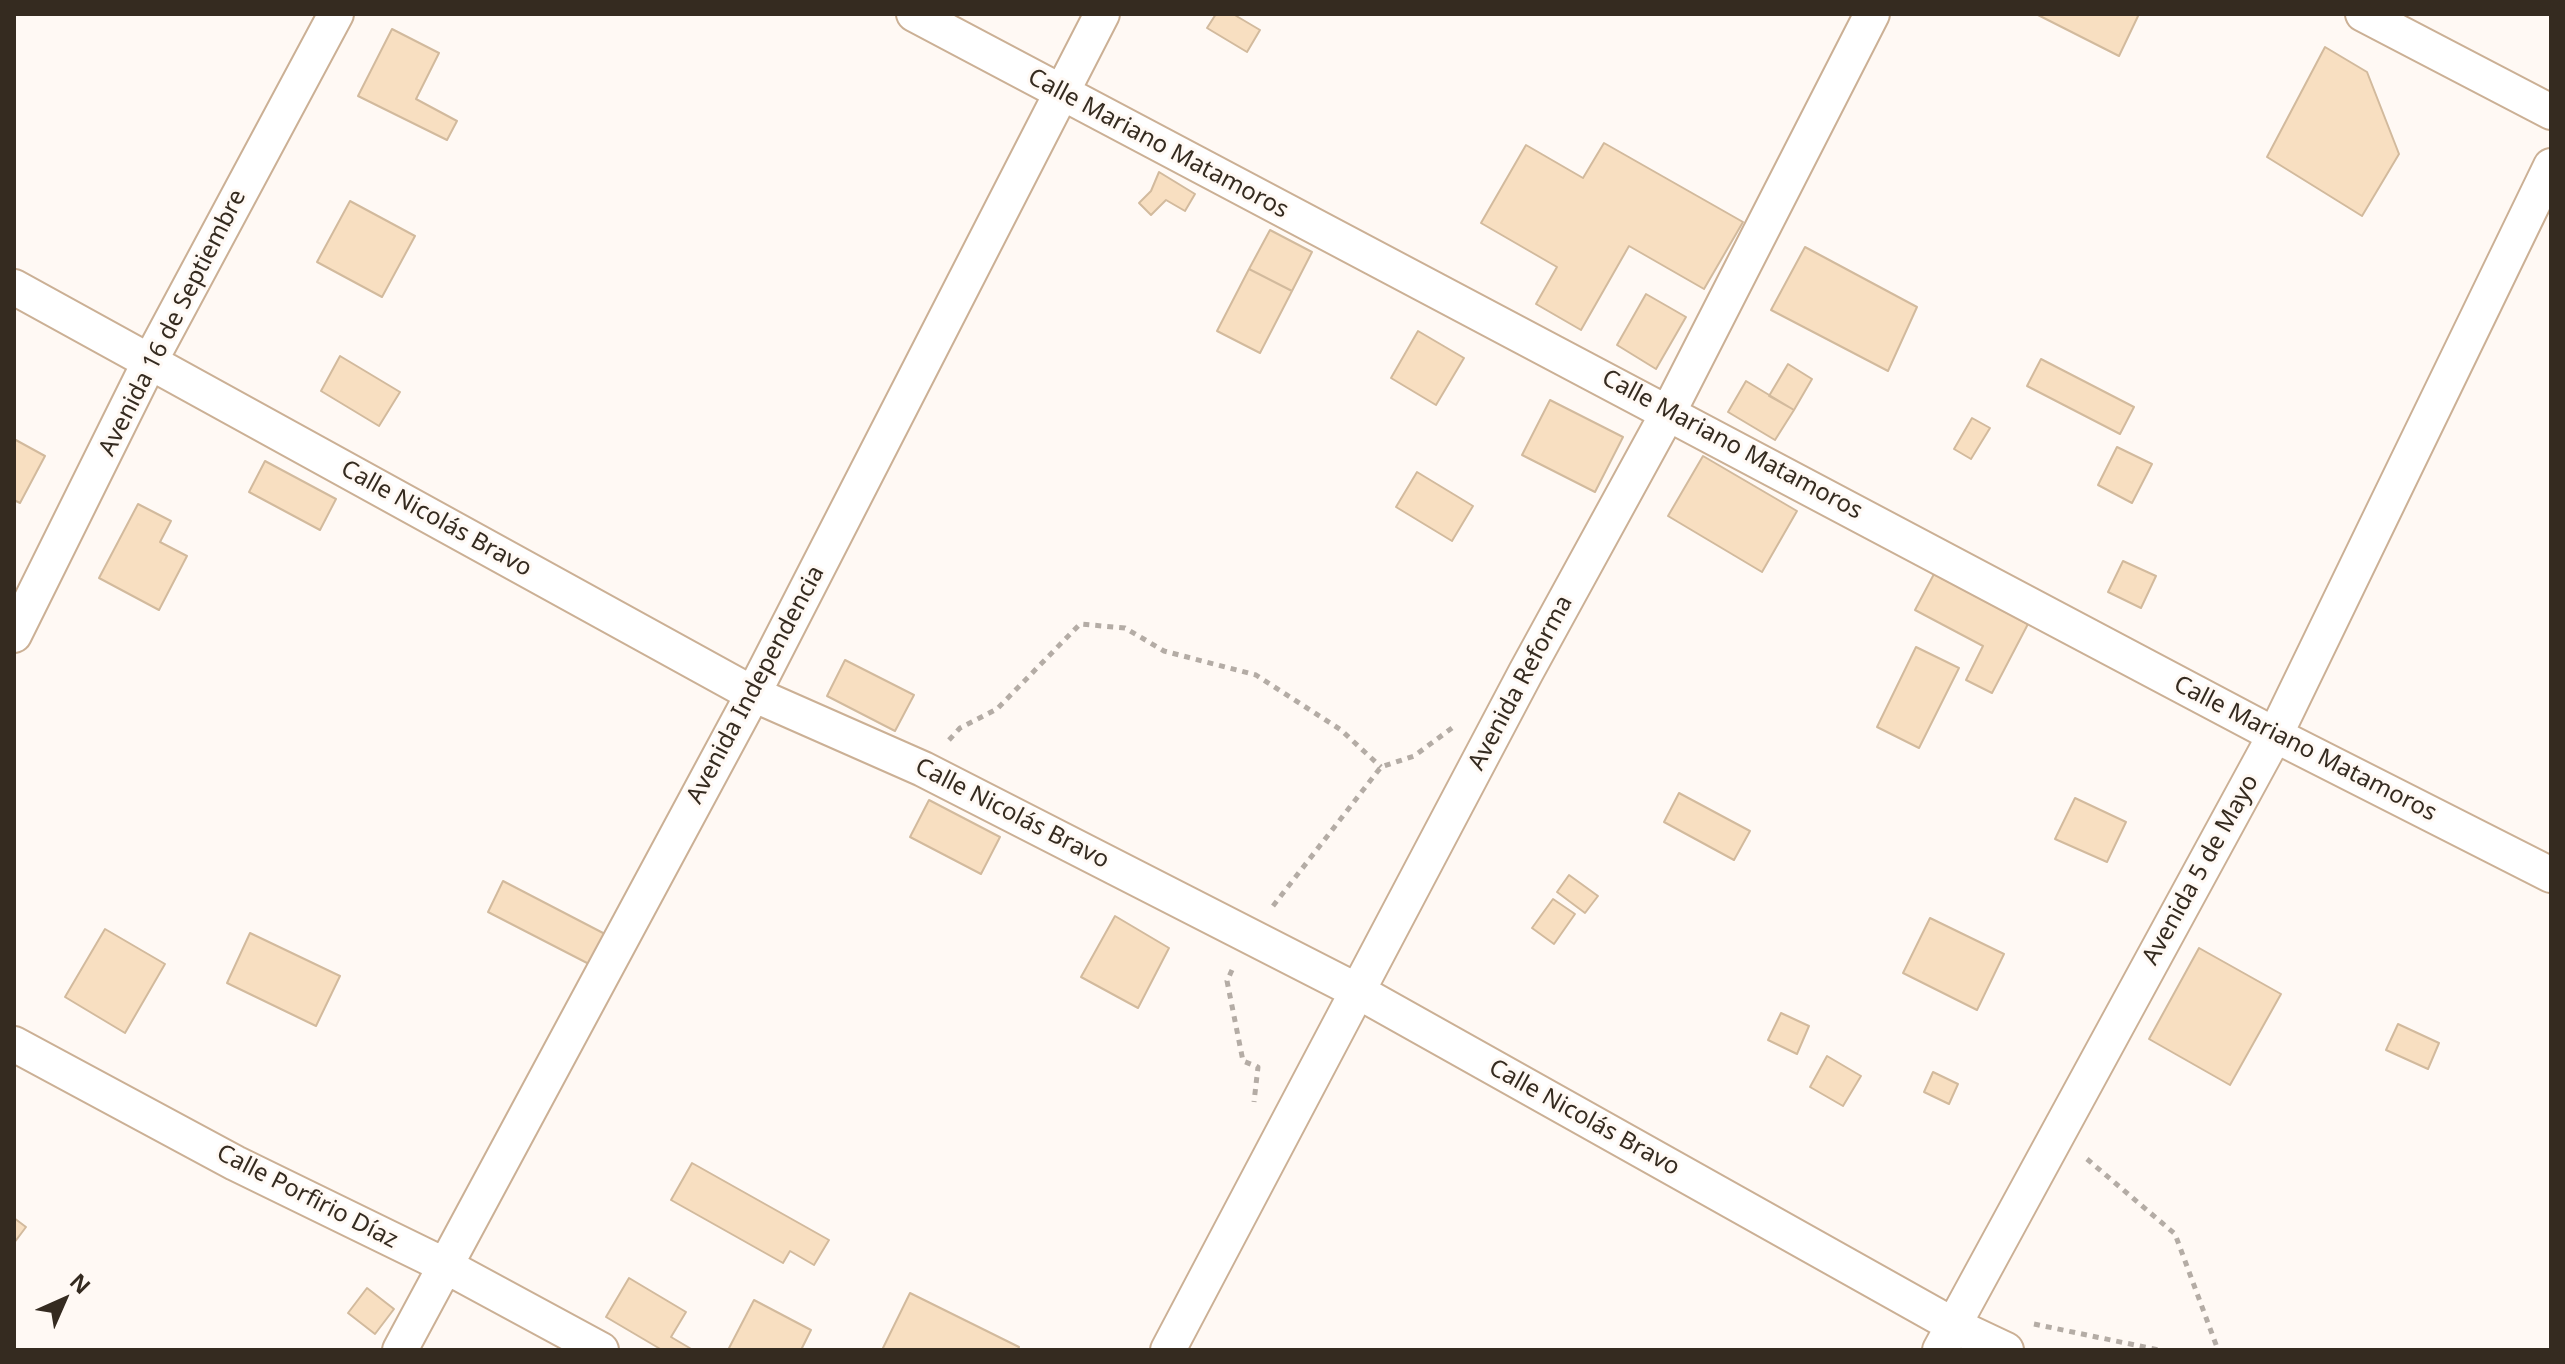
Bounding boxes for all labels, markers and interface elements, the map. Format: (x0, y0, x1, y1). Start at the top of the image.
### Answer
street label: Calle Mariano Matamoros (1023, 63, 1293, 225)
street label: Avenida 16 de Septiembre (93, 185, 253, 461)
street label: Calle Mariano Matamoros (1597, 364, 1867, 526)
street label: Calle Nicolás Bravo (335, 455, 537, 583)
street label: Avenida Independencia (681, 561, 831, 809)
street label: Avenida Reforma (1463, 591, 1579, 775)
street label: Calle Mariano Matamoros (2169, 670, 2441, 828)
street label: Calle Nicolás Bravo (910, 753, 1114, 875)
street label: Avenida 5 de Mayo (2137, 770, 2265, 970)
street label: Calle Nicolás Bravo (1483, 1054, 1685, 1182)
street label: Calle Porfirio Díaz (212, 1139, 402, 1255)
north arrow (24, 1260, 104, 1340)
text: N (64, 1266, 98, 1300)

